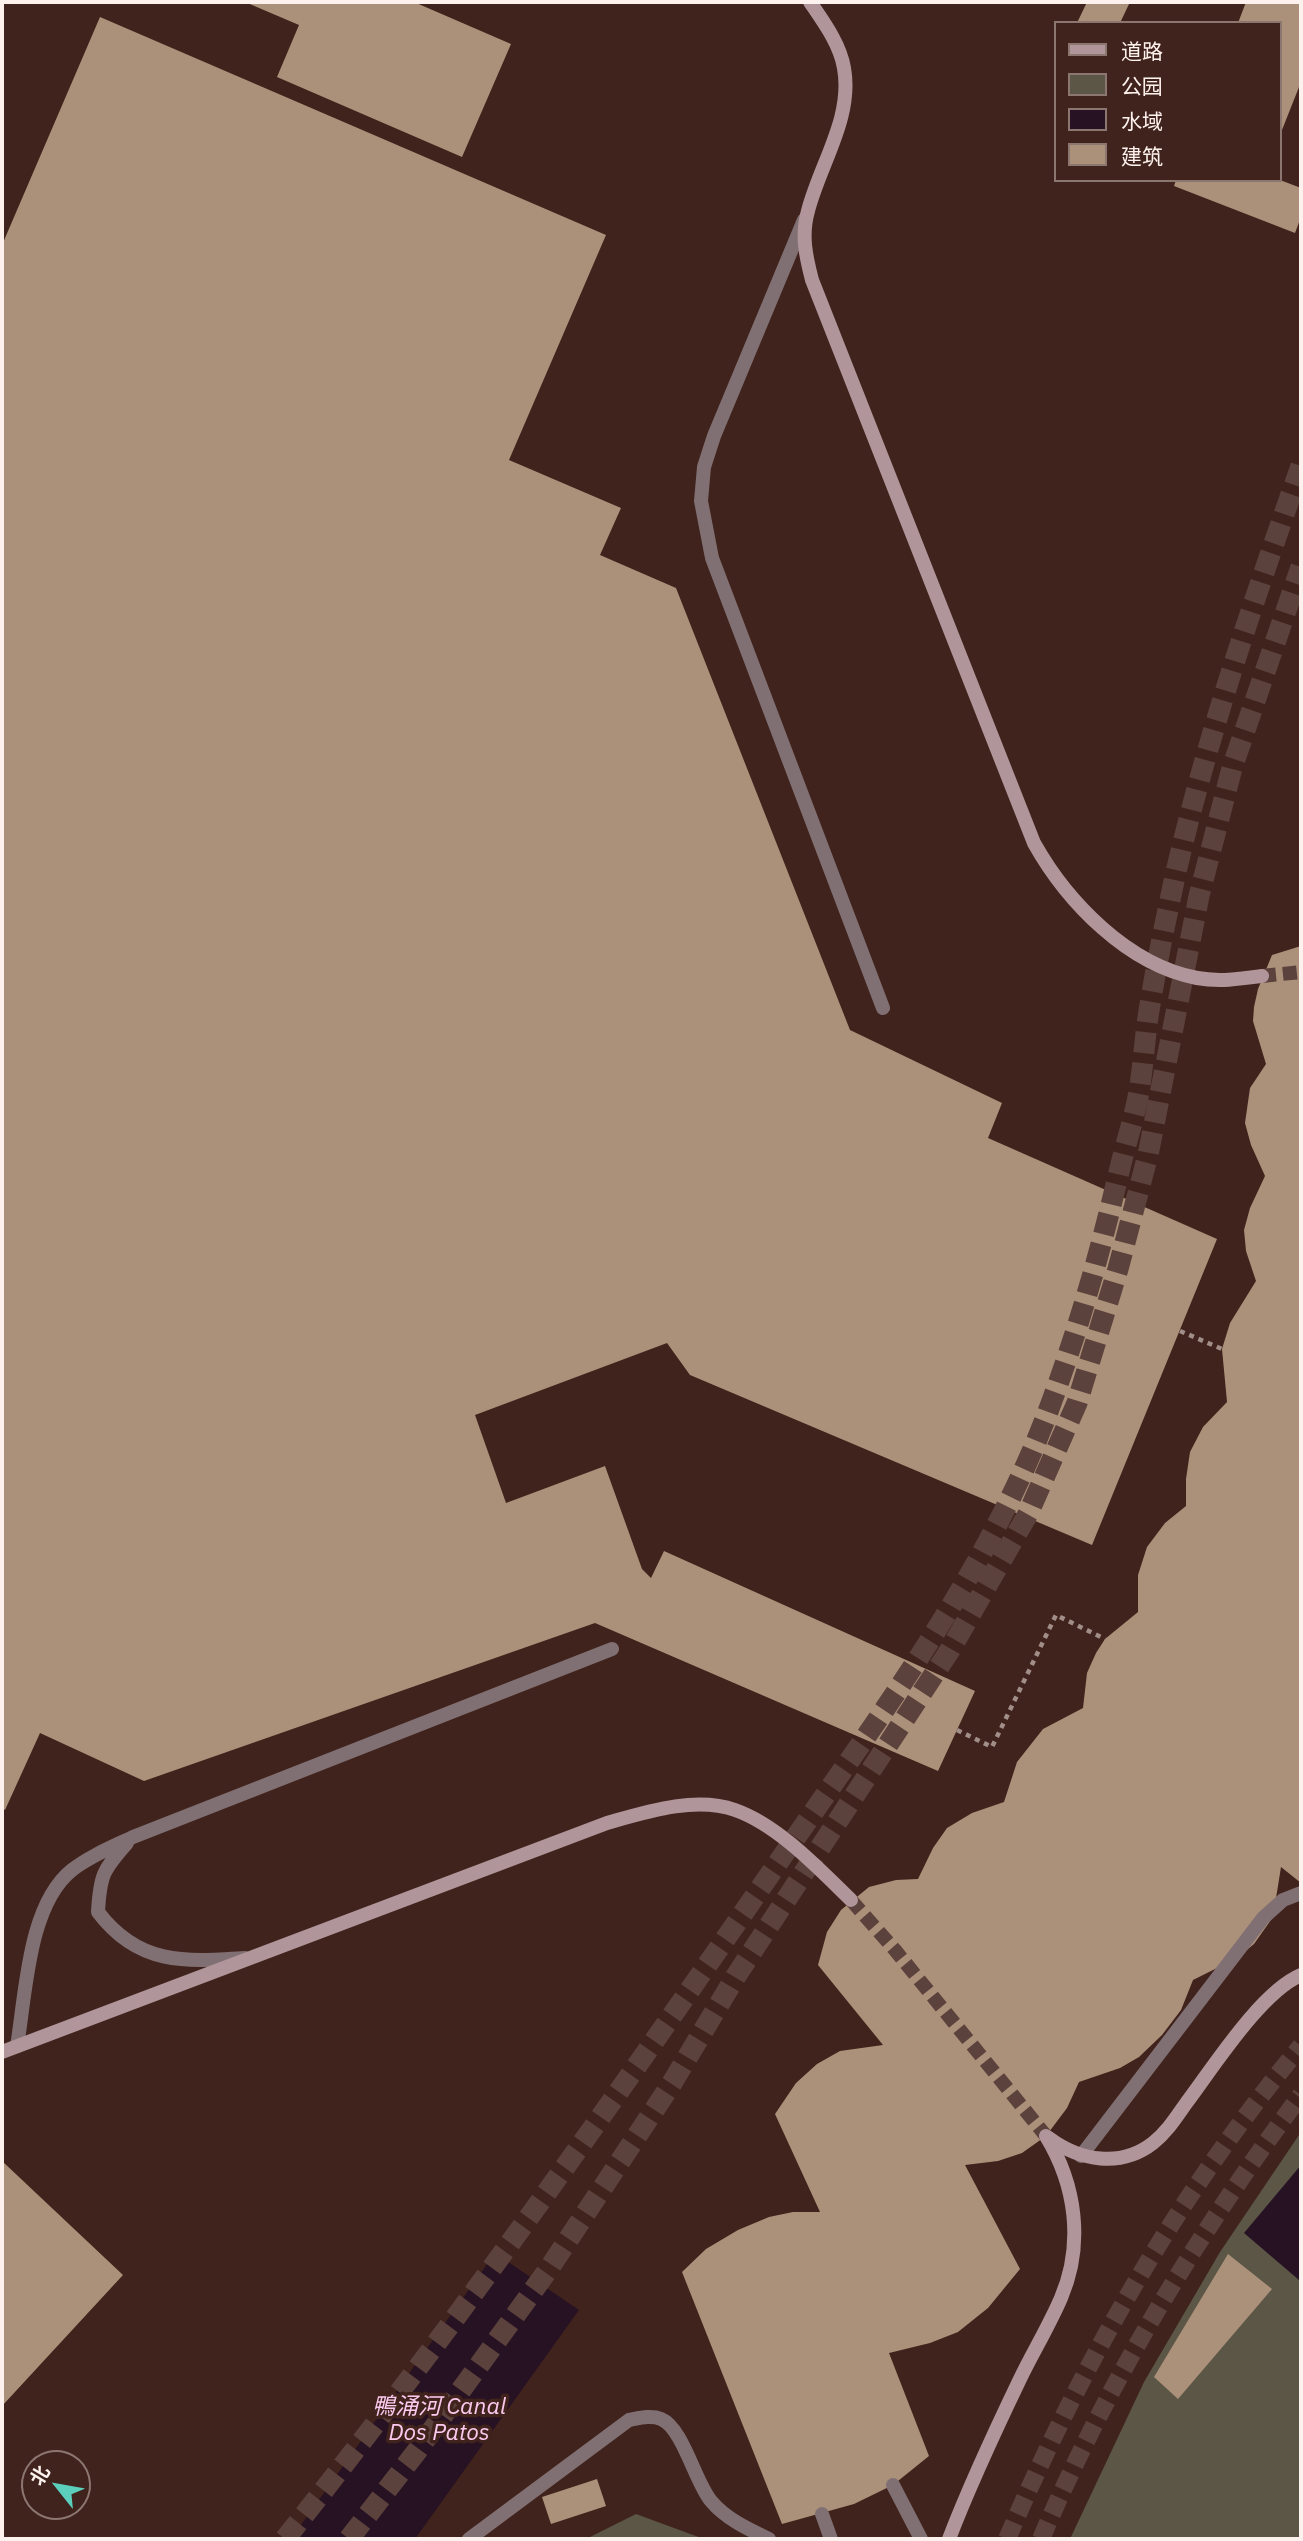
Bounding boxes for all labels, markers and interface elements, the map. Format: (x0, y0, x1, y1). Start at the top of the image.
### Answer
legend (1054, 21, 1282, 182)
text: 道路 (1121, 37, 1163, 65)
text: 公园 (1121, 72, 1163, 100)
text: 水域 (1121, 107, 1163, 135)
text: 建筑 (1121, 142, 1163, 170)
water label: 鴨涌河 Canal Dos Patos (372, 2393, 506, 2447)
north arrow (21, 2450, 91, 2520)
text: 北 (25, 2461, 55, 2490)

